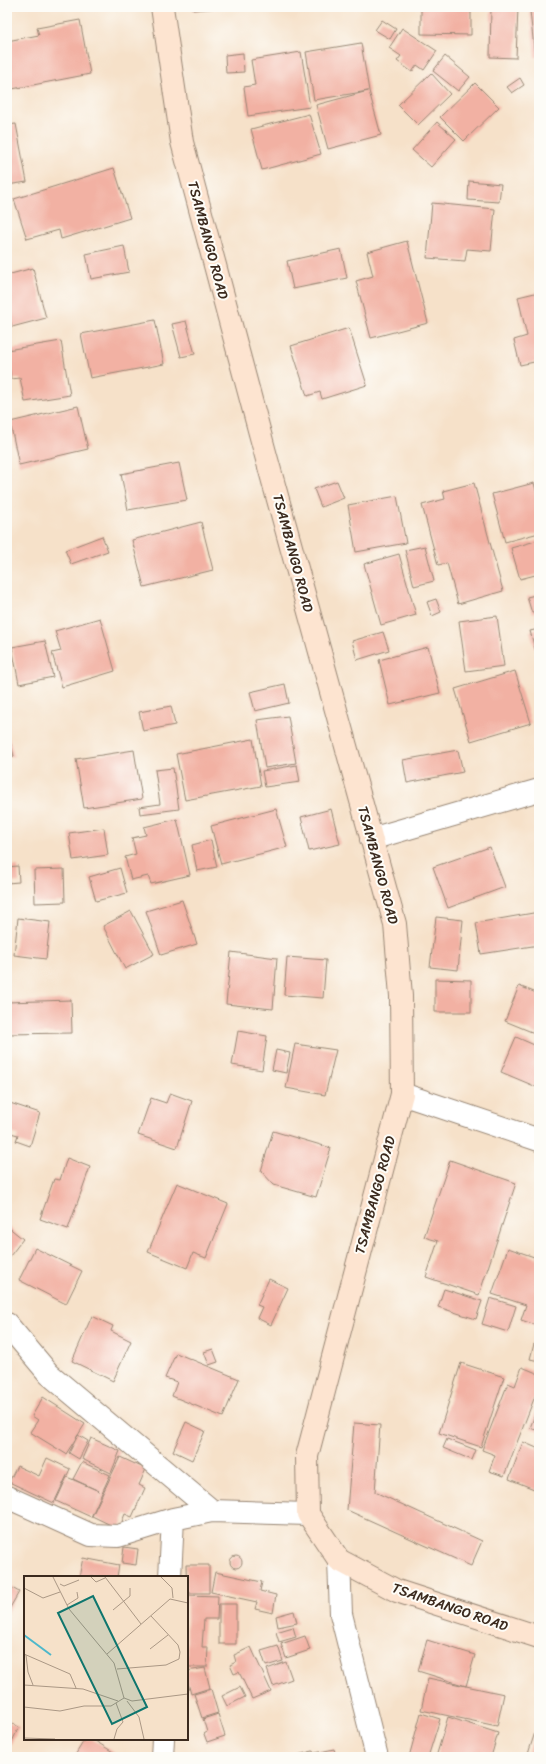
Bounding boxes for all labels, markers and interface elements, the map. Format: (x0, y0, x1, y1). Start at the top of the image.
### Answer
street label: TSAMBANGO ROAD (180, 178, 236, 302)
street label: TSAMBANGO ROAD (265, 491, 321, 615)
street label: TSAMBANGO ROAD (350, 803, 406, 927)
street label: TSAMBANGO ROAD (347, 1133, 403, 1257)
street label: TSAMBANGO ROAD (389, 1575, 512, 1639)
inset map (24, 1576, 188, 1740)

